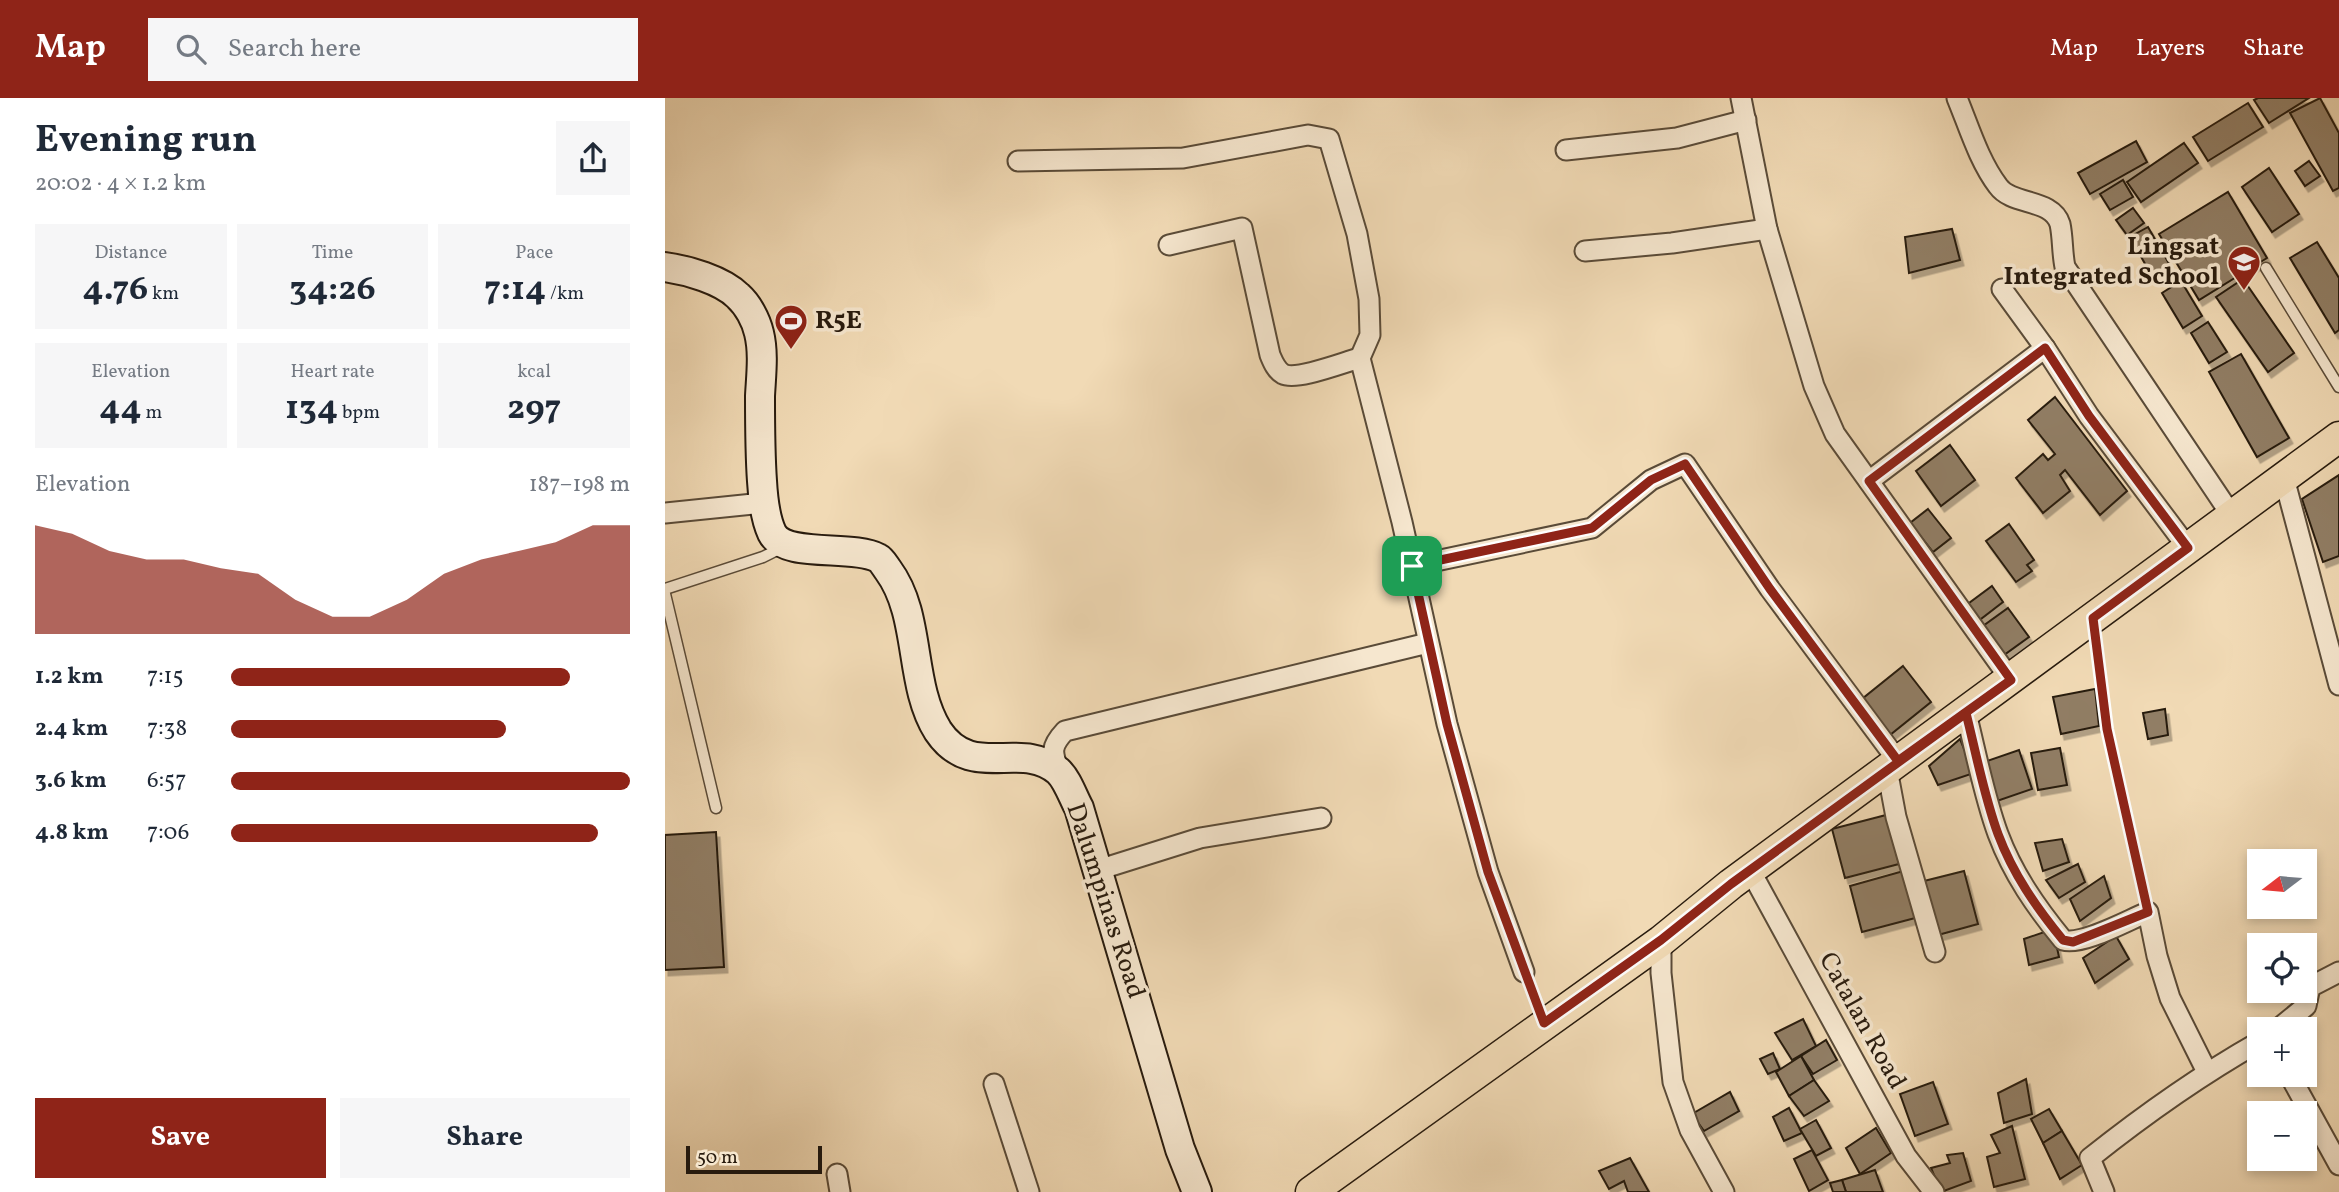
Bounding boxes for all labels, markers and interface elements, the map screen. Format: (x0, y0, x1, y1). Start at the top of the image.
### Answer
search box (148, 18, 638, 81)
text: Map (35, 26, 106, 72)
icon: search (172, 30, 210, 68)
text: Search here (228, 31, 361, 67)
text: Map (2050, 32, 2098, 66)
text: Layers (2136, 32, 2205, 66)
text: Share (2243, 32, 2304, 66)
text: Evening run (35, 115, 257, 168)
button: share (556, 121, 630, 195)
text: 20:02 · 4 × 1.2 km (35, 168, 206, 200)
place label: Lingsat Integrated School (2003, 229, 2219, 295)
text: Distance (94, 240, 167, 266)
text: Time (312, 240, 353, 266)
text: Pace (515, 240, 553, 266)
school or university icon: Lingsat Integrated School (2225, 243, 2263, 292)
text: 4.76 (83, 266, 148, 314)
text: 34:26 (289, 266, 376, 314)
text: 7:14 (484, 266, 546, 314)
text: km (148, 281, 179, 307)
text: /km (546, 281, 584, 307)
sports icon: R5E (772, 302, 810, 351)
place label: R5E (815, 303, 862, 339)
text: Elevation (91, 359, 170, 385)
text: Heart rate (291, 359, 374, 385)
text: kcal (517, 359, 551, 385)
text: 44 (99, 385, 142, 433)
text: 134 (285, 385, 338, 433)
text: 297 (507, 385, 561, 433)
text: m (142, 400, 162, 426)
text: bpm (338, 400, 380, 426)
text: Elevation (35, 469, 131, 501)
text: 187–198 m (529, 469, 630, 501)
pin (1382, 536, 1442, 596)
icon: arrive (1393, 547, 1431, 585)
text: 1.2 km (35, 661, 104, 693)
text: 7:15 (147, 661, 184, 693)
text: 2.4 km (35, 713, 108, 745)
text: 7:38 (147, 713, 187, 745)
text: 3.6 km (35, 765, 107, 797)
text: 6:57 (147, 765, 186, 797)
street label: Dalumpinas Road (1056, 799, 1154, 1003)
text: 4.8 km (35, 817, 109, 849)
text: 7:06 (147, 817, 189, 849)
north arrow (2247, 849, 2317, 919)
map controls (2247, 849, 2317, 1171)
button: locate (2247, 933, 2317, 1003)
street label: Catalan Road (1809, 946, 1915, 1096)
button: + (2247, 1017, 2317, 1087)
button: Save (35, 1098, 326, 1178)
button: Share (340, 1098, 630, 1178)
button: − (2247, 1101, 2317, 1171)
scale bar (686, 1143, 823, 1175)
text: 50 m (697, 1145, 738, 1171)

